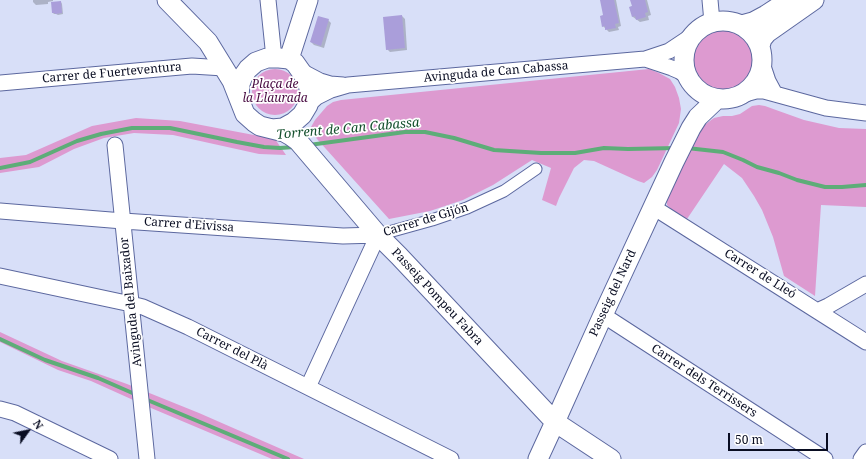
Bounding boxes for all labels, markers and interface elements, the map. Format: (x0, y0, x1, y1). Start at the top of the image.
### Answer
street label: Avinguda de Can Cabassa (423, 58, 569, 86)
street label: Carrer de Fuerteventura (42, 60, 182, 86)
park label: Plaça de la Llaurada (242, 78, 308, 106)
water label: Torrent de Can Cabassa (276, 115, 420, 143)
street label: Carrer de Gijón (382, 200, 470, 240)
street label: Carrer d'Eivissa (143, 215, 235, 235)
street label: Avinguda del Baixador (117, 236, 145, 368)
street label: Passeig Pompeu Fabra (388, 245, 486, 349)
street label: Carrer de Lleó (721, 246, 799, 302)
street label: Passeig del Nard (587, 247, 639, 339)
street label: Carrer del Plà (194, 325, 270, 373)
street label: Carrer dels Terrissers (648, 341, 760, 421)
north arrow (8, 411, 48, 451)
text: N (30, 416, 47, 432)
scale bar (730, 425, 830, 451)
text: 50 m (735, 431, 763, 448)

